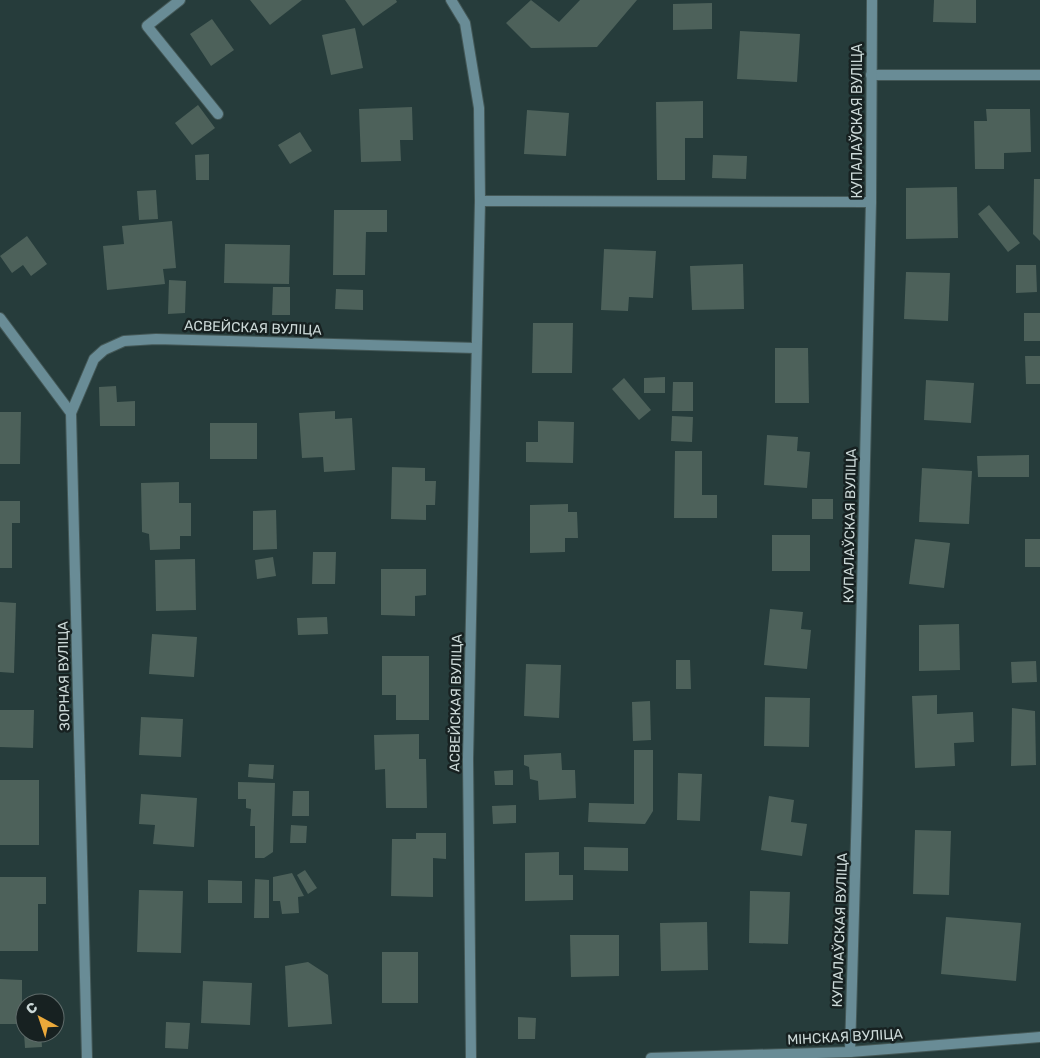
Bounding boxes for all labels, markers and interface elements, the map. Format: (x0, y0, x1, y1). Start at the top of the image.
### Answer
street label: КУПАЛАЎСКАЯ ВУЛІЦА (848, 43, 866, 198)
street label: АСВЕЙСКАЯ ВУЛІЦА (184, 316, 323, 339)
street label: КУПАЛАЎСКАЯ ВУЛІЦА (839, 448, 860, 604)
street label: ЗОРНАЯ ВУЛІЦА (55, 620, 73, 731)
street label: АСВЕЙСКАЯ ВУЛІЦА (445, 633, 466, 772)
street label: КУПАЛАЎСКАЯ ВУЛІЦА (828, 852, 851, 1008)
north arrow (15, 993, 65, 1043)
text: С (23, 999, 41, 1018)
street label: МІНСКАЯ ВУЛІЦА (787, 1025, 904, 1049)

